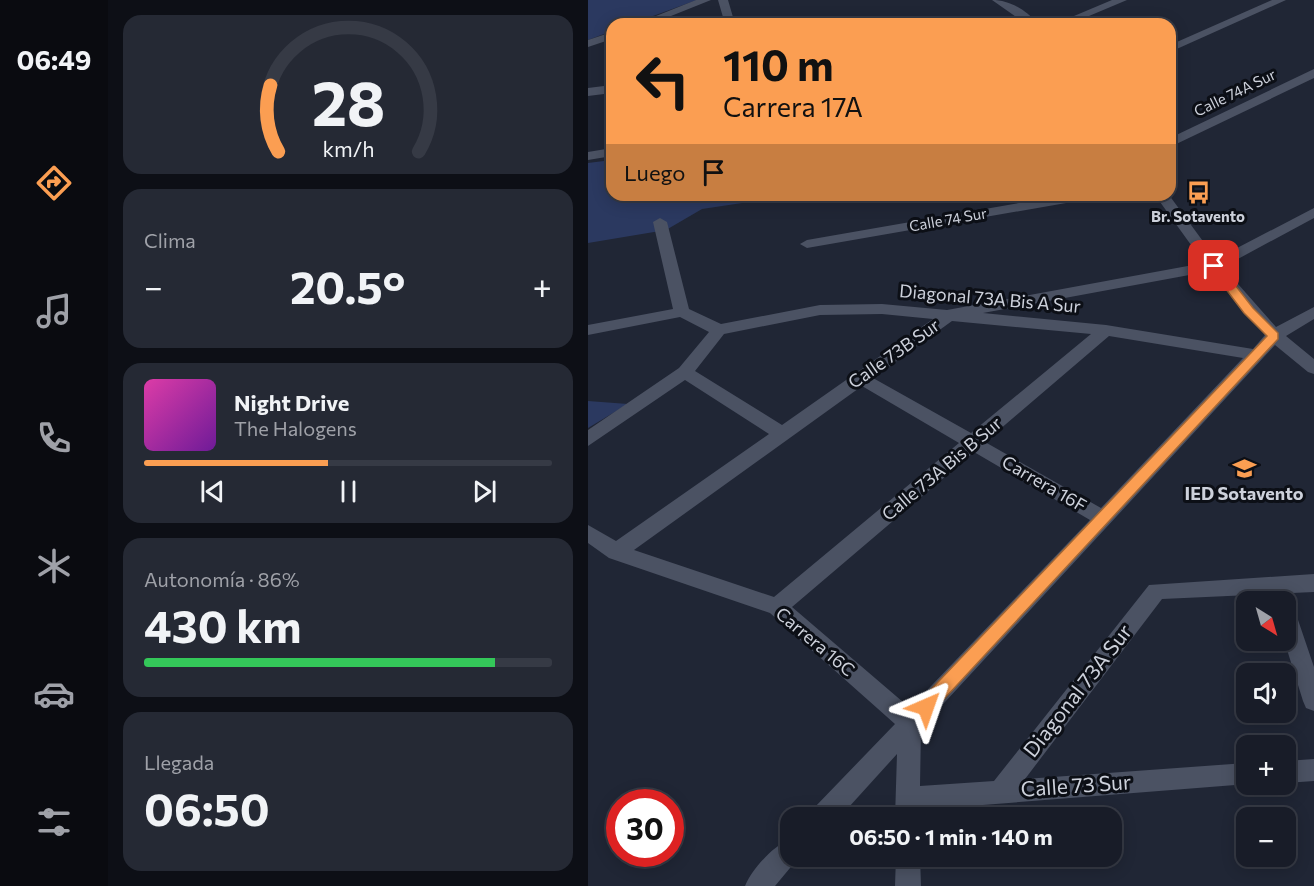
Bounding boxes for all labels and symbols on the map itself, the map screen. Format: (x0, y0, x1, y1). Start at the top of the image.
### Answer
street label: Calle 74A Sur (1191, 65, 1278, 120)
bus stop icon: Br. Sotavento (1185, 180, 1211, 206)
street label: Calle 74 Sur (908, 203, 988, 235)
place label: Br. Sotavento (1151, 207, 1245, 225)
pin (1188, 240, 1239, 291)
street label: Diagonal 73A Bis A Sur (898, 279, 1082, 317)
street label: Calle 73B Sur (844, 314, 943, 393)
street label: Calle 73A Bis B Sur (877, 412, 1006, 525)
street label: Carrera 16F (998, 450, 1091, 516)
school or university icon: IED Sotavento (1231, 455, 1257, 481)
place label: IED Sotavento (1185, 482, 1304, 504)
north arrow (1236, 591, 1296, 651)
street label: Carrera 16C (772, 602, 860, 681)
street label: Diagonal 73A Sur (1017, 619, 1136, 761)
position arrow (894, 675, 958, 739)
street label: Calle 73 Sur (1020, 768, 1132, 801)
speed limit sign: 30 (606, 789, 684, 867)

